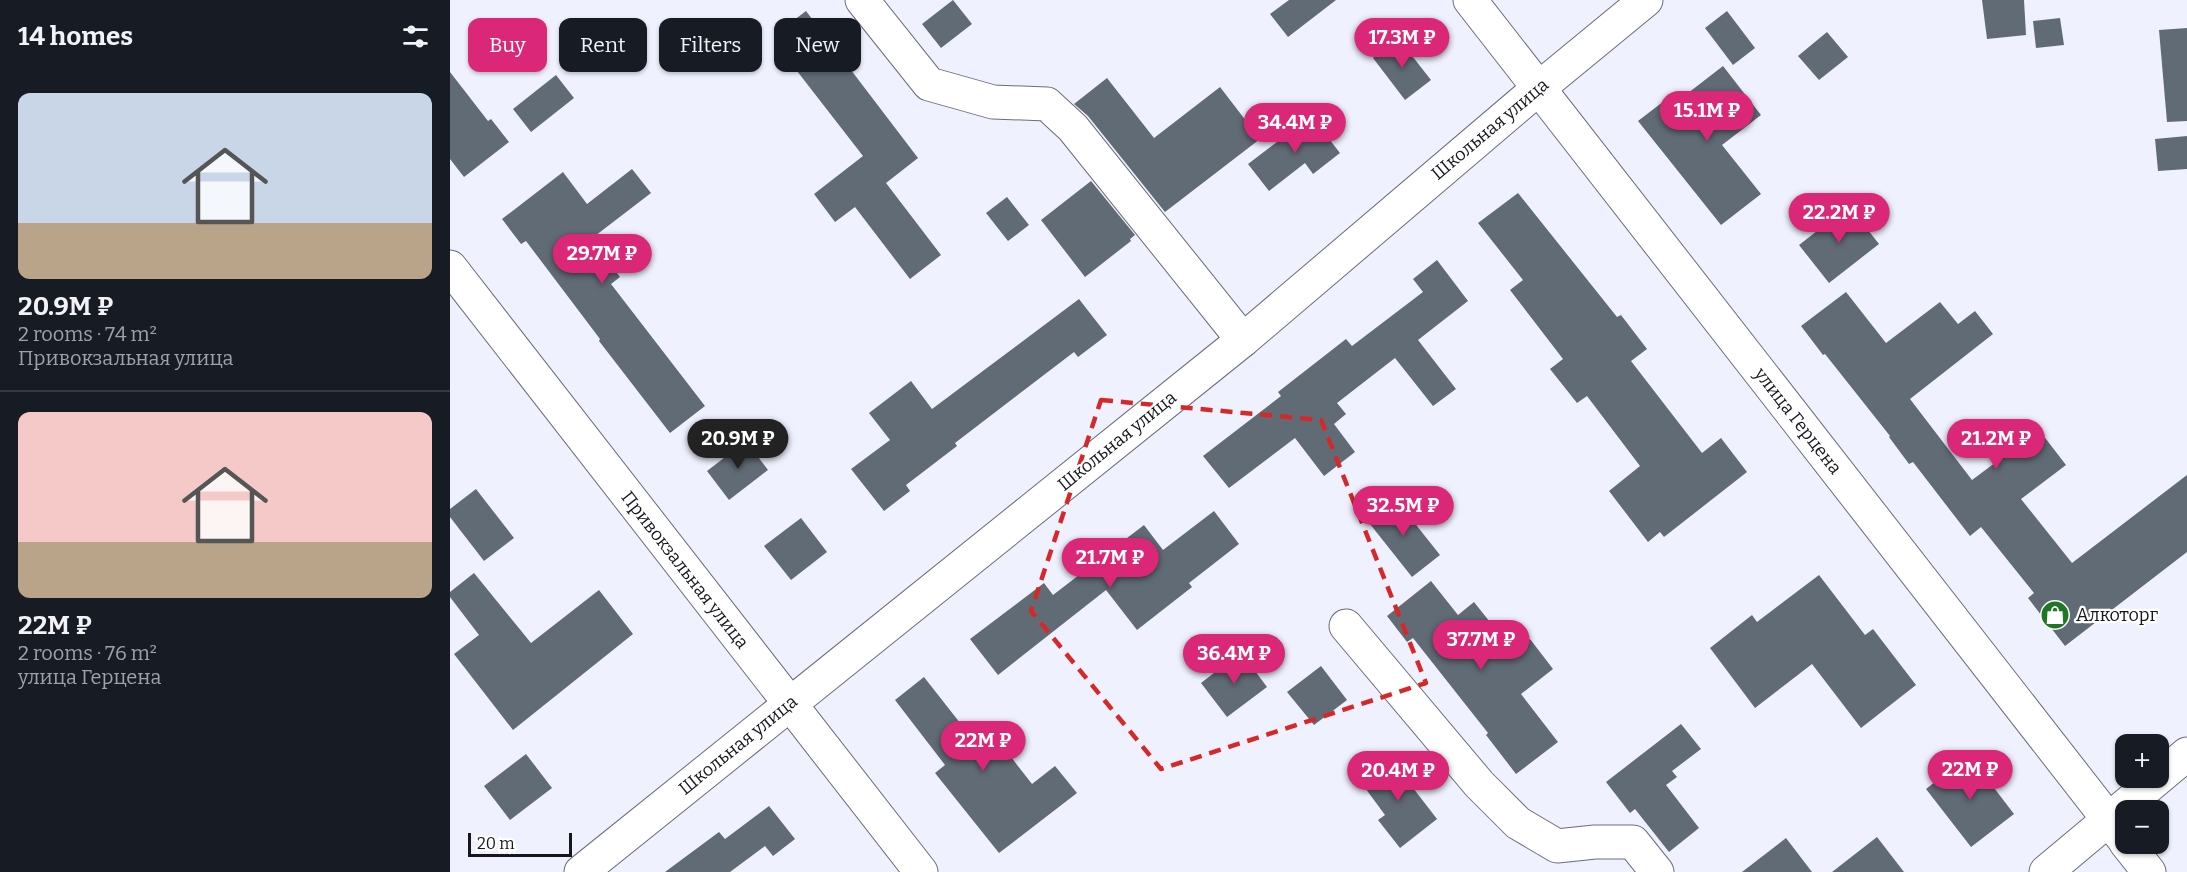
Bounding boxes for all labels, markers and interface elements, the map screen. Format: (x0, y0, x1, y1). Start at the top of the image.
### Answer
chip: Buy (468, 18, 547, 72)
chip: Rent (559, 18, 647, 72)
chip: Filters (659, 18, 762, 72)
chip: New (774, 18, 861, 72)
pin: 17.3M ₽ (1347, 18, 1457, 69)
icon: filters (399, 20, 432, 53)
text: 14 homes (18, 21, 133, 52)
text: 17.3M ₽ (1368, 25, 1436, 49)
street label: Школьная улица (1427, 73, 1553, 184)
pin: 15.1M ₽ (1652, 91, 1762, 142)
text: 15.1M ₽ (1674, 98, 1740, 122)
pin: 34.4M ₽ (1240, 103, 1350, 154)
text: 34.4M ₽ (1258, 110, 1332, 134)
icon: home (171, 132, 279, 240)
pin: 22.2M ₽ (1784, 193, 1894, 244)
text: 22.2M ₽ (1803, 200, 1875, 224)
pin: 29.7M ₽ (547, 234, 657, 285)
text: 29.7M ₽ (567, 241, 637, 265)
text: 20.9M ₽ (18, 291, 113, 322)
text: 2 rooms · 74 m² (18, 322, 157, 346)
text: Привокзальная улица (18, 346, 234, 370)
street label: улица Герцена (1749, 363, 1846, 479)
street label: Школьная улица (1053, 386, 1181, 496)
pin: 20.9M ₽ (683, 419, 793, 470)
pin: 21.2M ₽ (1941, 419, 2051, 470)
text: 20.9M ₽ (701, 426, 775, 450)
text: 21.2M ₽ (1961, 426, 2031, 450)
icon: home (171, 451, 279, 559)
pin: 32.5M ₽ (1348, 486, 1458, 537)
street label: Привокзальная улица (617, 487, 753, 653)
text: 32.5M ₽ (1367, 493, 1439, 517)
pin: 21.7M ₽ (1055, 538, 1165, 589)
text: 21.7M ₽ (1076, 545, 1144, 569)
shop icon: Алкоторг (2039, 599, 2071, 631)
place label: Алкоторг (2076, 604, 2159, 626)
text: 22M ₽ (18, 610, 92, 641)
pin: 37.7M ₽ (1426, 620, 1536, 671)
text: 37.7M ₽ (1447, 627, 1515, 651)
pin: 36.4M ₽ (1179, 634, 1289, 685)
text: 2 rooms · 76 m² (18, 641, 157, 665)
text: 36.4M ₽ (1197, 641, 1271, 665)
text: улица Герцена (18, 665, 161, 689)
street label: Школьная улица (674, 690, 802, 800)
pin: 22M ₽ (941, 721, 1025, 772)
text: 22M ₽ (955, 728, 1011, 752)
map controls (2115, 734, 2169, 854)
button: + (2115, 734, 2169, 788)
pin: 22M ₽ (1928, 750, 2012, 801)
pin: 20.4M ₽ (1343, 751, 1453, 802)
text: 22M ₽ (1942, 757, 1998, 781)
text: 20.4M ₽ (1361, 758, 1435, 782)
button: − (2115, 800, 2169, 854)
scale bar (468, 830, 572, 858)
text: 20 m (477, 834, 514, 853)

